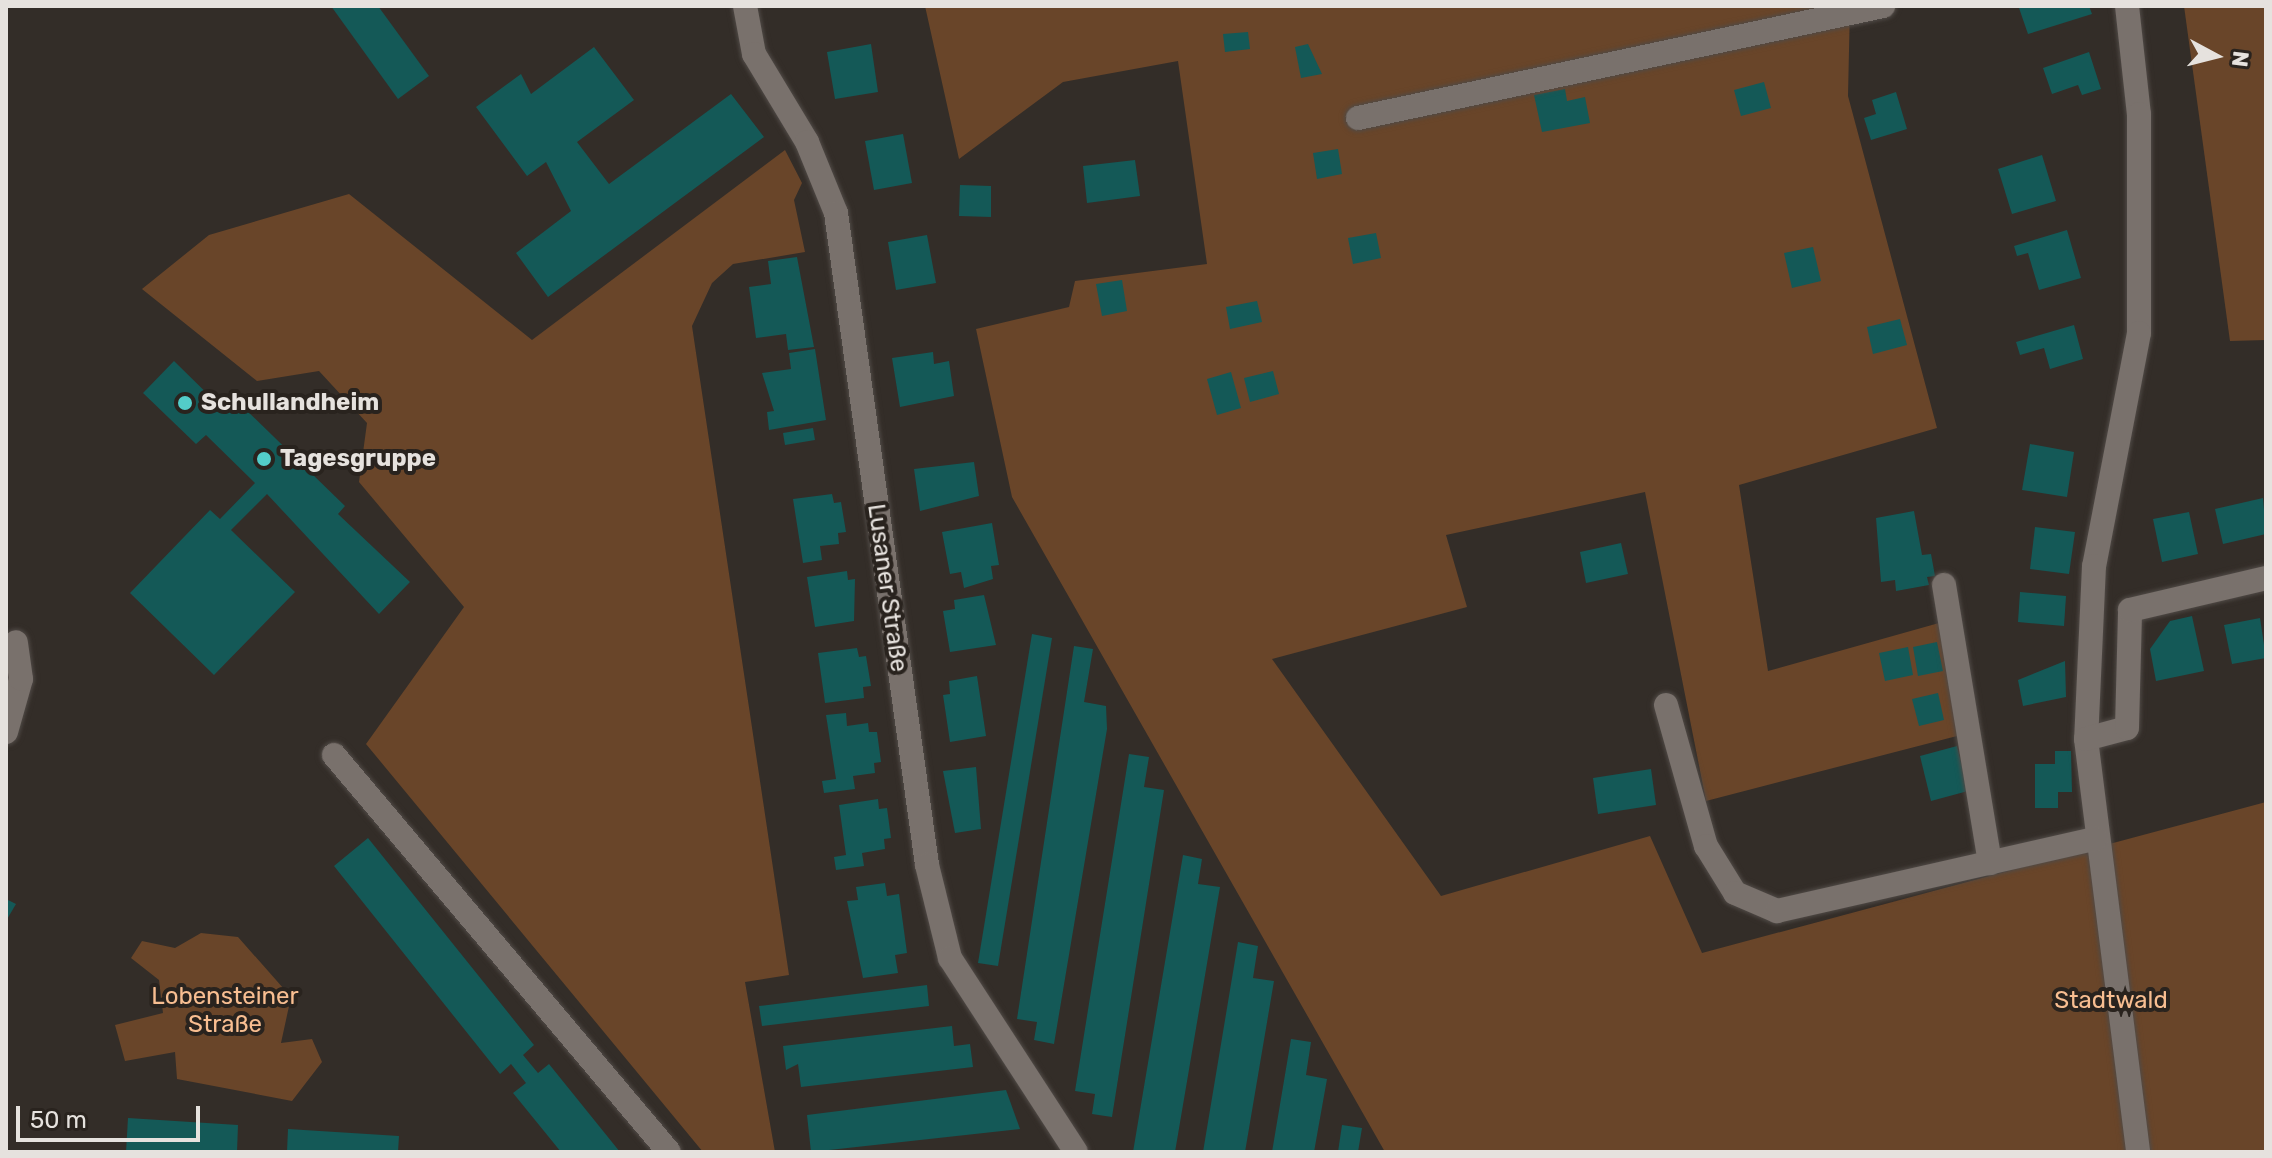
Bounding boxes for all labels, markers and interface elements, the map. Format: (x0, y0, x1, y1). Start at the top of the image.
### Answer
north arrow (2176, 16, 2256, 96)
text: N (2226, 49, 2255, 68)
place label: Schullandheim (201, 389, 379, 417)
marker: Schullandheim (176, 394, 194, 412)
place label: Tagesgruppe (280, 445, 436, 473)
marker: Tagesgruppe (255, 450, 273, 468)
street label: Lusaner Straße (861, 502, 913, 674)
park label: Lobensteiner Straße (151, 983, 299, 1039)
park label: Stadtwald (2054, 987, 2168, 1015)
scale bar (20, 1090, 204, 1140)
text: 50 m (30, 1106, 87, 1134)

